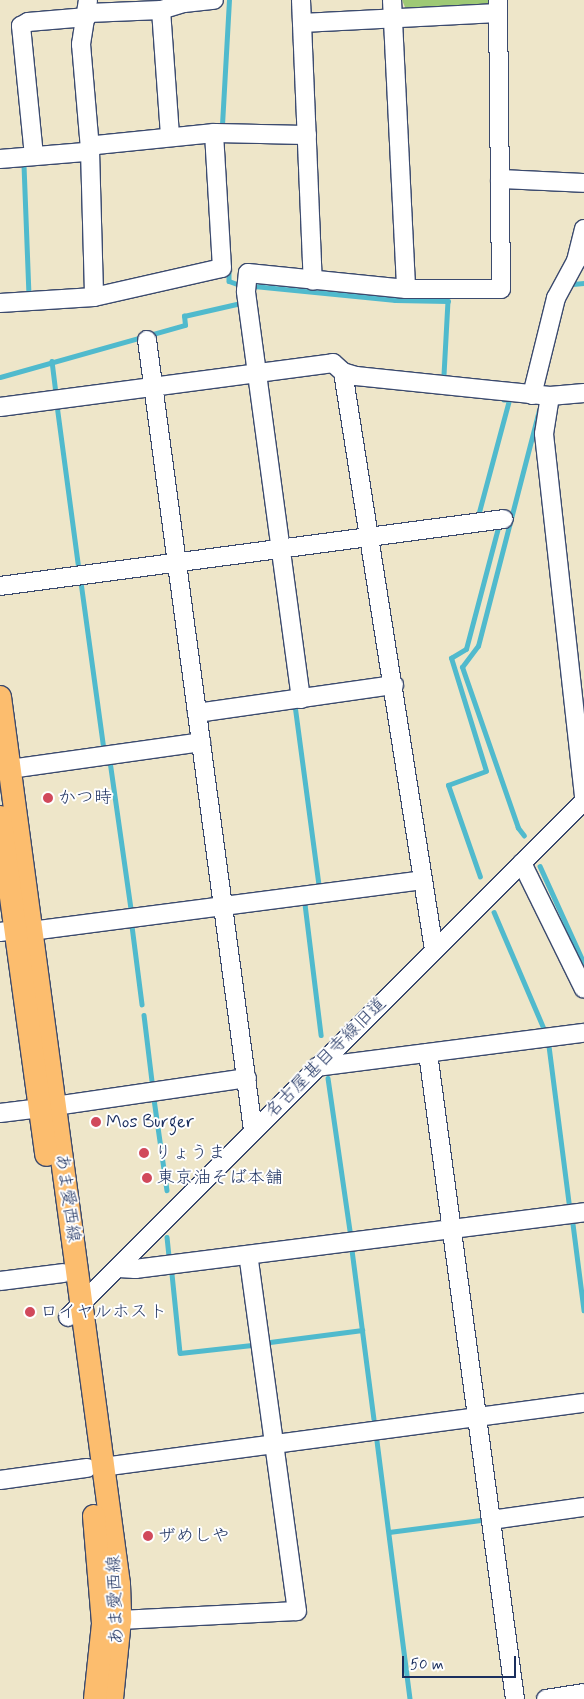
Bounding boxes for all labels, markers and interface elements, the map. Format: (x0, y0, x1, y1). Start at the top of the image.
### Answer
place label: かつ時 (58, 787, 112, 809)
marker: かつ時 (42, 792, 54, 804)
street label: 名古屋甚目寺線旧道 (261, 993, 391, 1123)
place label: Mos Burger (106, 1111, 195, 1133)
marker: Mos Burger (90, 1116, 102, 1128)
place label: りょうま (154, 1142, 226, 1164)
marker: りょうま (138, 1147, 150, 1159)
street label: あま愛西線 (50, 1152, 84, 1244)
place label: 東京油そば本舗 (157, 1167, 283, 1189)
marker: 東京油そば本舗 (141, 1172, 153, 1184)
place label: ロイヤルホスト (40, 1301, 166, 1323)
marker: ロイヤルホスト (24, 1306, 36, 1318)
place label: ザめしや (158, 1525, 230, 1547)
marker: ザめしや (142, 1530, 154, 1542)
street label: あま愛西線 (104, 1555, 128, 1645)
scale bar (404, 1646, 518, 1678)
text: 50 m (410, 1655, 444, 1675)

